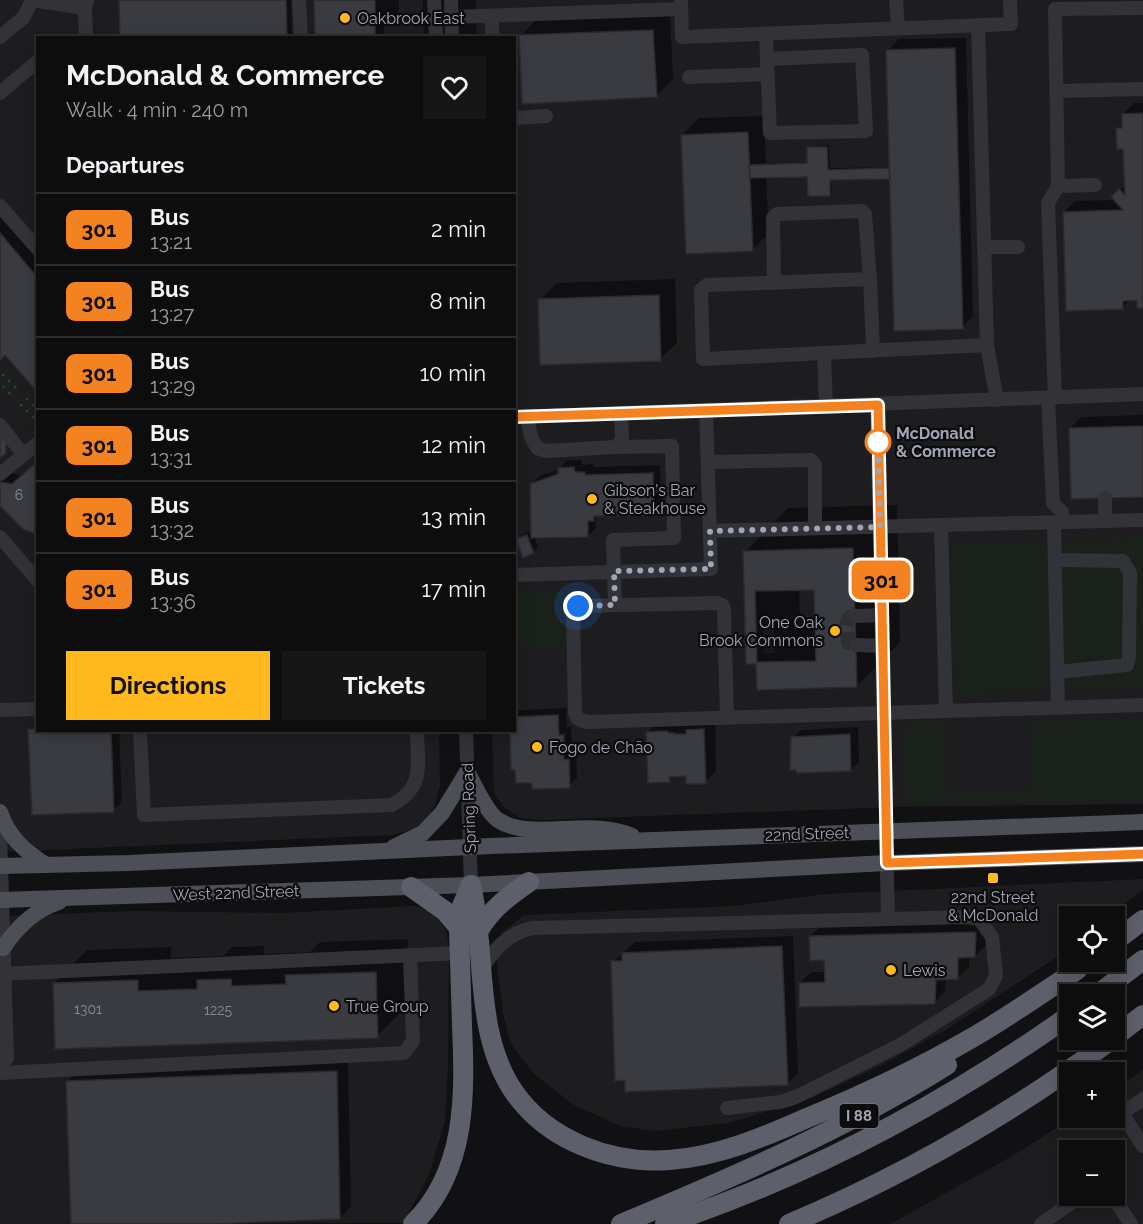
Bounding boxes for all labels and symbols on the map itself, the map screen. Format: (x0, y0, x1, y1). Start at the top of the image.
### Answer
place label: Oakbrook East (357, 9, 465, 28)
marker: Oakbrook East (338, 11, 352, 25)
place label: McDonald & Commerce (896, 424, 996, 461)
marker: McDonald & Commerce (865, 429, 891, 455)
place label: Gibson's Bar & Steakhouse (604, 481, 706, 518)
house number: 6 (15, 487, 23, 503)
marker: Gibson's Bar & Steakhouse (585, 492, 599, 506)
line badge: 301 (846, 560, 916, 600)
your location (563, 591, 593, 621)
place label: One Oak Brook Commons (699, 613, 824, 650)
marker: One Oak Brook Commons (828, 624, 842, 638)
place label: Fogo de Chão (549, 738, 653, 757)
marker: Fogo de Chão (530, 740, 544, 754)
street label: Spring Road (458, 762, 480, 853)
street label: 22nd Street (764, 823, 850, 845)
marker: 22nd Street & McDonald (986, 871, 1000, 885)
street label: West 22nd Street (172, 881, 300, 905)
place label: 22nd Street & McDonald (948, 888, 1038, 925)
place label: Lewis (903, 961, 946, 980)
marker: Lewis (884, 963, 898, 977)
place label: True Group (346, 997, 429, 1016)
marker: True Group (327, 999, 341, 1013)
house number: 1301 (74, 1001, 102, 1017)
house number: 1225 (204, 1002, 232, 1018)
road number: I 88 (840, 1104, 878, 1128)

